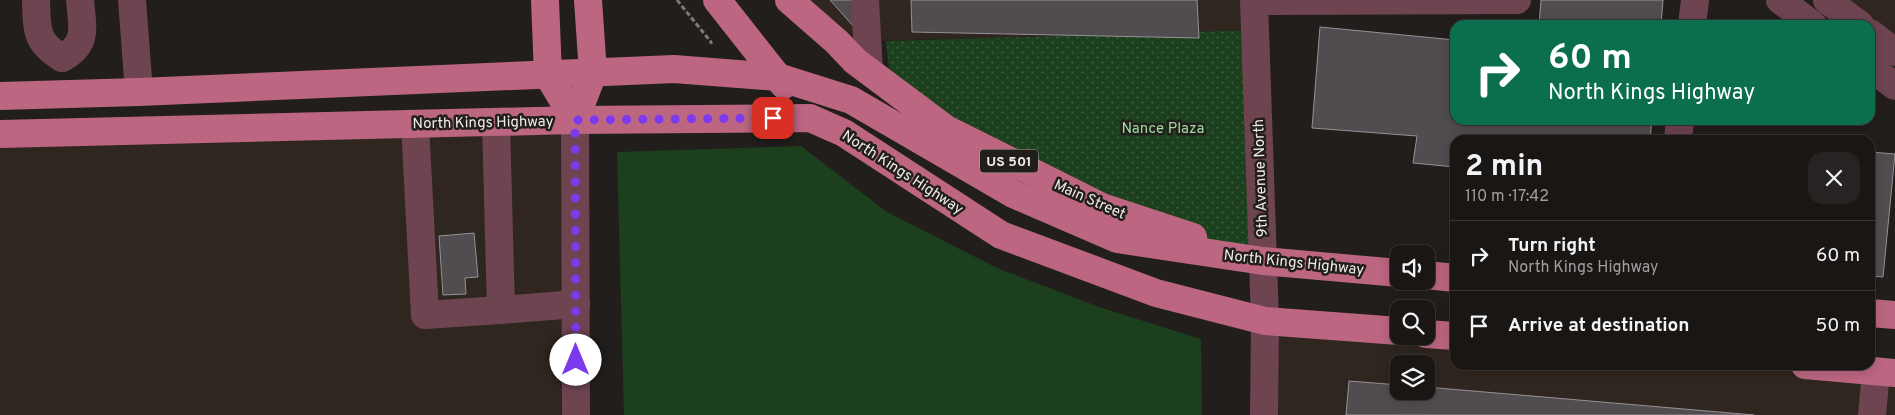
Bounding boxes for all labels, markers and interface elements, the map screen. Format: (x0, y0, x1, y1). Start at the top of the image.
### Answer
text: 60 m (1548, 37, 1632, 81)
icon: right (1465, 40, 1530, 105)
text: North Kings Highway (1548, 80, 1755, 107)
pin (752, 97, 794, 139)
icon: arrive (759, 104, 787, 132)
street label: North Kings Highway (412, 113, 554, 134)
street label: 9th Avenue North (1250, 119, 1273, 237)
park label: Nance Plaza (1122, 120, 1204, 139)
street label: North Kings Highway (838, 127, 967, 220)
text: 2 min (1465, 149, 1543, 186)
road number: US 501 (980, 150, 1038, 172)
button: close (1808, 152, 1860, 204)
street label: Main Street (1051, 176, 1128, 225)
text: 110 m · 17:42 (1465, 187, 1549, 207)
text: Turn right (1508, 234, 1596, 258)
icon: right (1465, 242, 1493, 270)
text: 60 m (1816, 244, 1860, 268)
map controls (1390, 245, 1435, 400)
button: sound (1390, 245, 1435, 290)
street label: North Kings Highway (1223, 247, 1365, 280)
text: North Kings Highway (1508, 258, 1659, 278)
button: search (1390, 300, 1435, 345)
icon: arrive (1465, 312, 1493, 340)
text: Arrive at destination (1508, 314, 1689, 338)
text: 50 m (1815, 314, 1860, 338)
position arrow (549, 333, 601, 385)
button: layers (1390, 355, 1435, 400)

